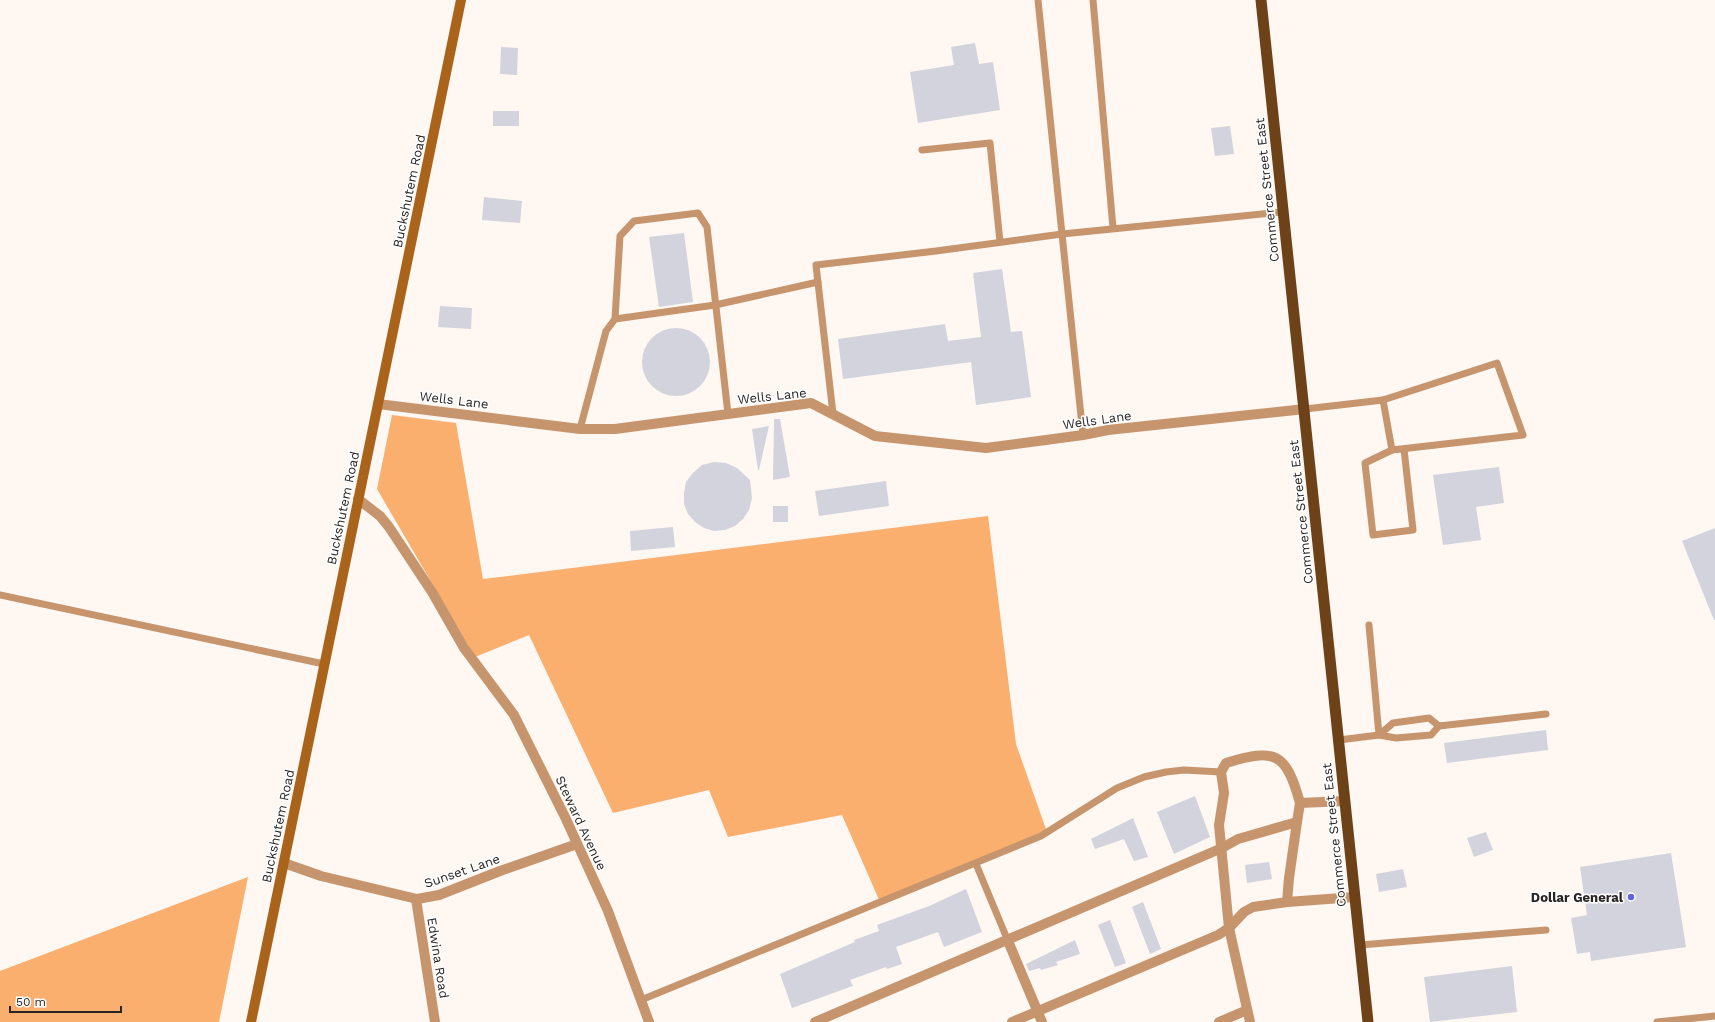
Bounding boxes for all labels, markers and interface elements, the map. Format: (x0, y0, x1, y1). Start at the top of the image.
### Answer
street label: Commerce Street East (1252, 117, 1282, 263)
street label: Buckshutem Road (390, 133, 428, 249)
street label: Wells Lane (737, 385, 807, 407)
street label: Wells Lane (419, 388, 489, 412)
street label: Wells Lane (1062, 408, 1132, 432)
street label: Commerce Street East (1286, 439, 1316, 585)
street label: Buckshutem Road (324, 450, 362, 566)
street label: Commerce Street East (1319, 762, 1349, 908)
street label: Buckshutem Road (259, 768, 297, 884)
street label: Steward Avenue (553, 773, 609, 873)
street label: Sunset Lane (422, 851, 502, 891)
place label: Dollar General (1531, 890, 1624, 905)
marker: Dollar General (1626, 892, 1636, 902)
street label: Edwina Road (424, 916, 452, 1000)
scale bar (10, 988, 121, 1014)
text: 50 m (16, 995, 46, 1009)

